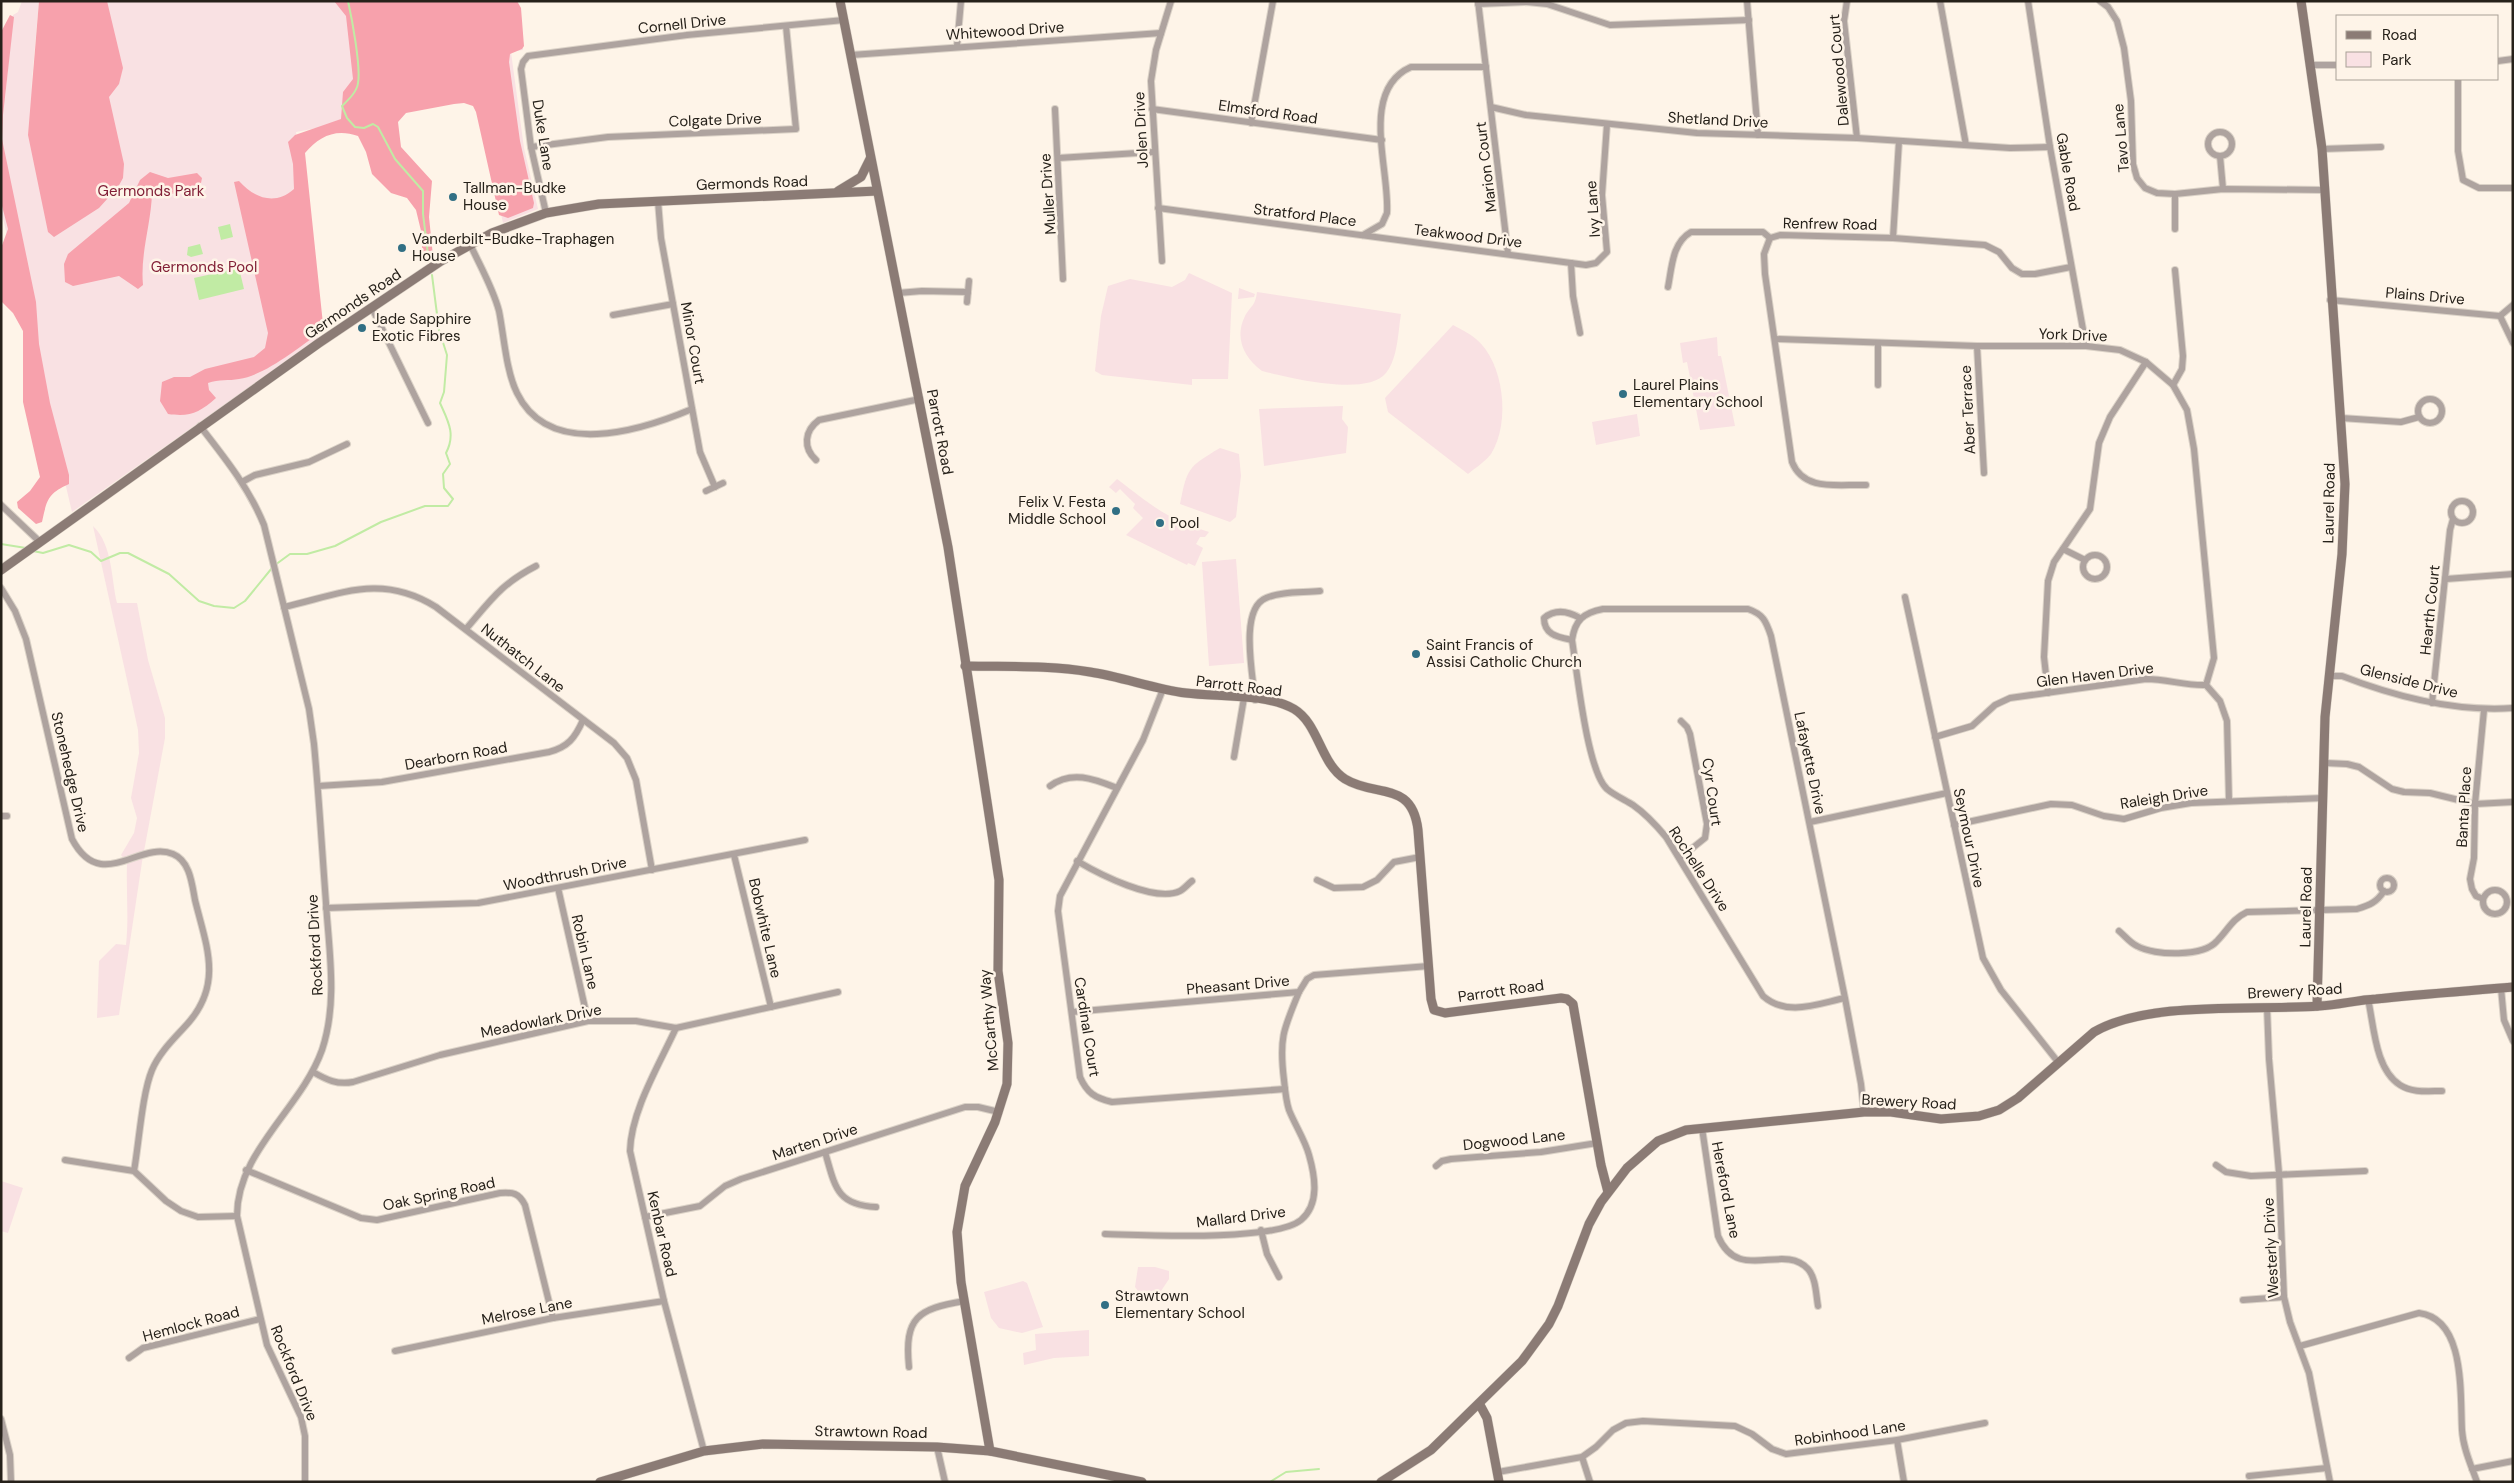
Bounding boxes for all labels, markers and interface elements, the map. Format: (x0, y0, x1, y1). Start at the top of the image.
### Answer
street label: Cornell Drive (637, 9, 727, 39)
street label: Dalewood Court (1824, 13, 1854, 127)
legend (2336, 15, 2499, 80)
street label: Whitewood Drive (945, 17, 1065, 45)
text: Road (2382, 25, 2417, 45)
text: Park (2382, 50, 2412, 70)
street label: Jolen Drive (1129, 91, 1153, 169)
street label: Elmsford Road (1217, 95, 1319, 129)
street label: Duke Lane (528, 98, 558, 172)
street label: Tavo Lane (2108, 103, 2134, 173)
street label: Shetland Drive (1667, 107, 1769, 133)
street label: Colgate Drive (668, 108, 762, 132)
street label: Marion Court (1471, 120, 1501, 213)
street label: Gable Road (2051, 131, 2085, 213)
street label: Muller Drive (1035, 153, 1061, 235)
street label: Germonds Road (696, 171, 808, 195)
place label: Tallman-Budke House (463, 178, 566, 215)
street label: Ivy Lane (1581, 180, 1605, 238)
park label: Germonds Park (98, 181, 205, 201)
marker: Tallman-Budke House (447, 191, 459, 203)
street label: Stratford Place (1252, 199, 1358, 231)
street label: Renfrew Road (1783, 213, 1877, 235)
street label: Teakwood Drive (1413, 219, 1523, 253)
place label: Vanderbilt-Budke-Traphagen House (412, 229, 614, 266)
marker: Vanderbilt-Budke-Traphagen House (396, 242, 408, 254)
park label: Germonds Pool (151, 257, 257, 277)
street label: Germonds Road (301, 264, 405, 344)
street label: Plains Drive (2385, 283, 2465, 309)
street label: Minor Court (676, 300, 710, 386)
place label: Jade Sapphire Exotic Fibres (372, 309, 471, 346)
marker: Jade Sapphire Exotic Fibres (356, 322, 368, 334)
street label: York Drive (2038, 324, 2108, 346)
street label: Aber Terrace (1956, 365, 1980, 455)
place label: Laurel Plains Elementary School (1633, 375, 1763, 412)
street label: Parrott Road (922, 388, 958, 476)
marker: Laurel Plains Elementary School (1617, 388, 1629, 400)
street label: Laurel Road (2318, 462, 2340, 544)
place label: Felix V. Festa Middle School (1008, 492, 1106, 529)
marker: Felix V. Festa Middle School (1110, 505, 1122, 517)
place label: Pool (1170, 513, 1199, 533)
marker: Pool (1154, 517, 1166, 529)
street label: Hearth Court (2415, 564, 2445, 656)
street label: Nuthatch Lane (477, 619, 569, 697)
place label: Saint Francis of Assisi Catholic Church (1426, 635, 1582, 672)
marker: Saint Francis of Assisi Catholic Church (1410, 648, 1422, 660)
street label: Glen Haven Drive (2035, 658, 2155, 692)
street label: Glenside Drive (2358, 659, 2460, 703)
street label: Parrott Road (1195, 671, 1283, 701)
street label: Stonehedge Drive (46, 710, 94, 834)
street label: Lafayette Drive (1789, 710, 1831, 816)
street label: Dearborn Road (403, 737, 509, 775)
street label: Cyr Court (1697, 757, 1727, 827)
street label: Banta Place (2452, 766, 2476, 848)
street label: Raleigh Drive (2119, 780, 2209, 814)
street label: Seymour Drive (1949, 786, 1989, 890)
street label: Rochelle Drive (1664, 823, 1734, 915)
street label: Woodthrush Drive (502, 852, 628, 896)
street label: Laurel Road (2295, 866, 2317, 948)
street label: Bobwhite Lane (744, 876, 786, 980)
street label: Rockford Drive (302, 894, 328, 996)
street label: Robin Lane (567, 913, 603, 991)
street label: McCarthy Way (975, 968, 1003, 1072)
street label: Pheasant Drive (1185, 971, 1291, 999)
street label: Parrott Road (1457, 975, 1545, 1007)
street label: Cardinal Court (1069, 976, 1105, 1079)
street label: Brewery Road (2247, 979, 2343, 1003)
street label: Meadowlark Drive (479, 999, 603, 1043)
street label: Brewery Road (1861, 1090, 1957, 1114)
street label: Marten Drive (770, 1119, 860, 1165)
street label: Dogwood Lane (1462, 1125, 1566, 1155)
street label: Hereford Lane (1707, 1140, 1745, 1240)
street label: Oak Spring Road (381, 1172, 497, 1216)
street label: Kenbar Road (642, 1189, 682, 1279)
street label: Westerly Drive (2258, 1197, 2284, 1299)
street label: Mallard Drive (1195, 1202, 1287, 1232)
place label: Strawtown Elementary School (1115, 1286, 1245, 1323)
street label: Melrose Lane (480, 1292, 574, 1330)
marker: Strawtown Elementary School (1099, 1299, 1111, 1311)
street label: Hemlock Road (140, 1301, 242, 1347)
street label: Rockford Drive (266, 1322, 322, 1424)
street label: Robinhood Lane (1793, 1415, 1907, 1451)
street label: Strawtown Road (814, 1421, 928, 1443)

